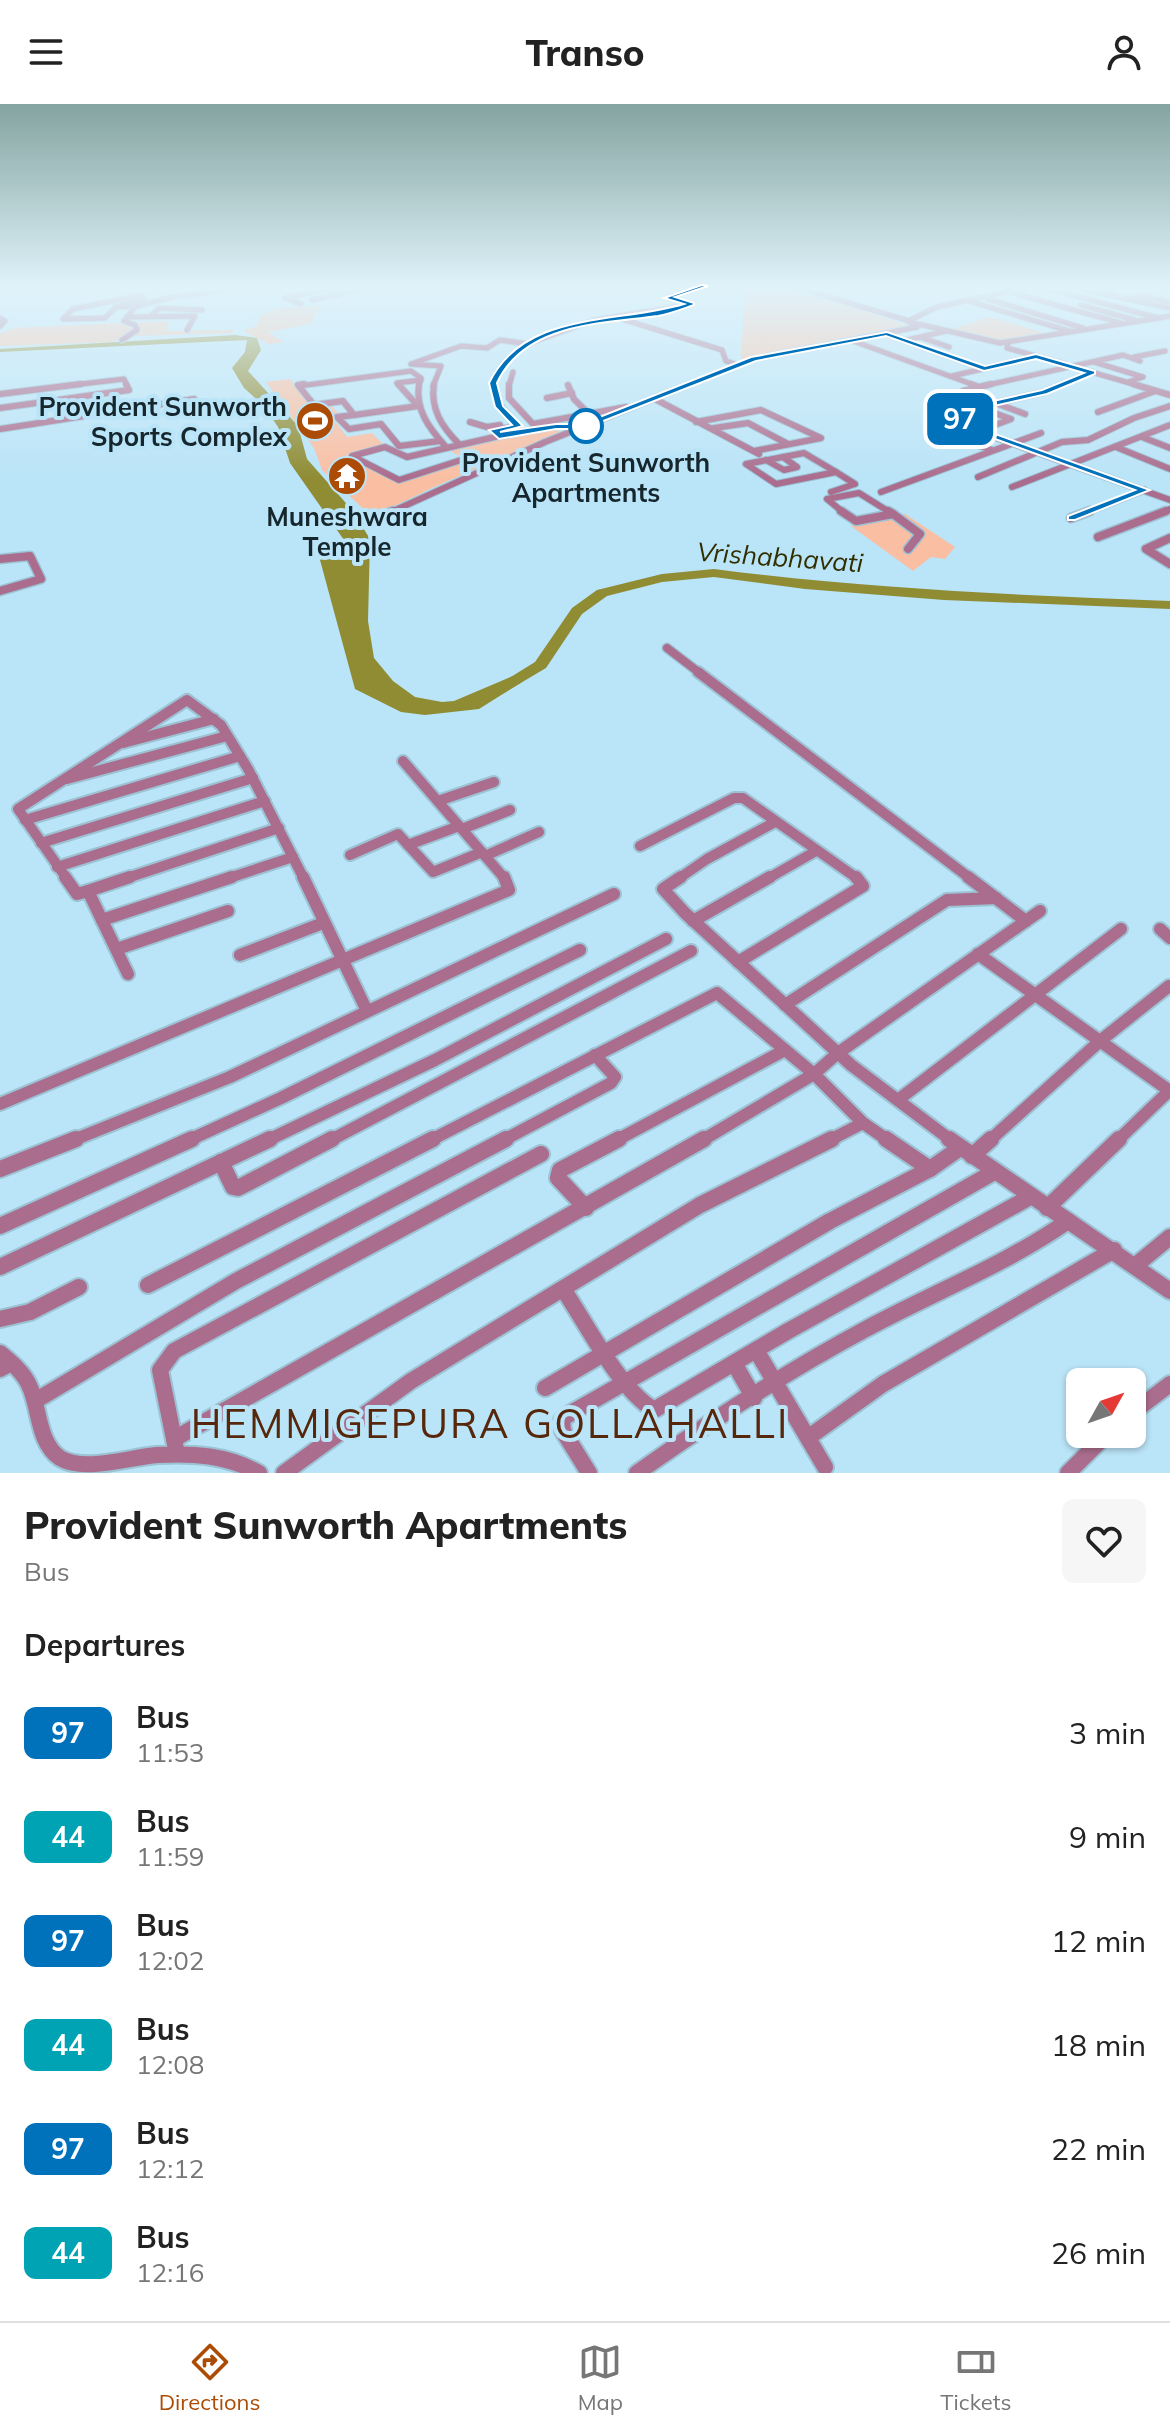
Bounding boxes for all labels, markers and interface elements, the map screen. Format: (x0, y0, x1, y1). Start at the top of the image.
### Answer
icon: menu (24, 30, 68, 74)
text: Transo (525, 30, 645, 75)
icon: person (1102, 30, 1146, 74)
place label: Provident Sunworth Sports Complex (38, 390, 288, 453)
line badge: 97 (924, 393, 996, 445)
sports icon: Provident Sunworth Sports Complex (294, 400, 336, 442)
text: 97 (943, 401, 977, 436)
marker: Provident Sunworth Apartments (569, 409, 603, 443)
place label: Provident Sunworth Apartments (462, 446, 710, 509)
temple icon: Muneshwara Temple (326, 455, 368, 497)
place label: Muneshwara Temple (266, 500, 428, 563)
water label: Vrishabhavati (696, 535, 865, 579)
north arrow (1066, 1368, 1146, 1448)
map controls (1066, 1368, 1146, 1448)
district label: HEMMIGEPURA GOLLAHALLI (191, 1398, 789, 1448)
button: heart (1062, 1499, 1146, 1583)
text: Provident Sunworth Apartments (24, 1501, 627, 1549)
text: Bus (24, 1555, 70, 1588)
text: Departures (24, 1626, 185, 1664)
text: Bus (136, 1698, 190, 1736)
text: 3 min (1069, 1714, 1146, 1752)
text: 97 (51, 1715, 85, 1750)
text: 11:53 (136, 1736, 204, 1769)
text: Bus (136, 1802, 190, 1840)
text: 9 min (1069, 1818, 1146, 1856)
text: 44 (51, 1819, 85, 1854)
text: 11:59 (136, 1840, 204, 1873)
text: Bus (136, 1906, 190, 1944)
text: 12 min (1051, 1922, 1146, 1960)
text: 97 (51, 1923, 85, 1958)
text: 12:02 (136, 1944, 204, 1977)
text: Bus (136, 2010, 190, 2048)
text: 18 min (1051, 2026, 1146, 2064)
text: 44 (51, 2027, 85, 2062)
text: 12:08 (136, 2048, 204, 2081)
text: Bus (136, 2114, 190, 2152)
text: 22 min (1051, 2130, 1146, 2168)
text: 97 (51, 2131, 85, 2166)
text: 12:12 (136, 2152, 204, 2185)
text: Bus (136, 2218, 190, 2256)
text: 26 min (1051, 2234, 1146, 2272)
text: 44 (51, 2235, 85, 2270)
text: 12:16 (136, 2256, 204, 2289)
tab: Directions (159, 2340, 260, 2416)
tab: Map (578, 2340, 623, 2416)
tab: Tickets (940, 2340, 1011, 2416)

